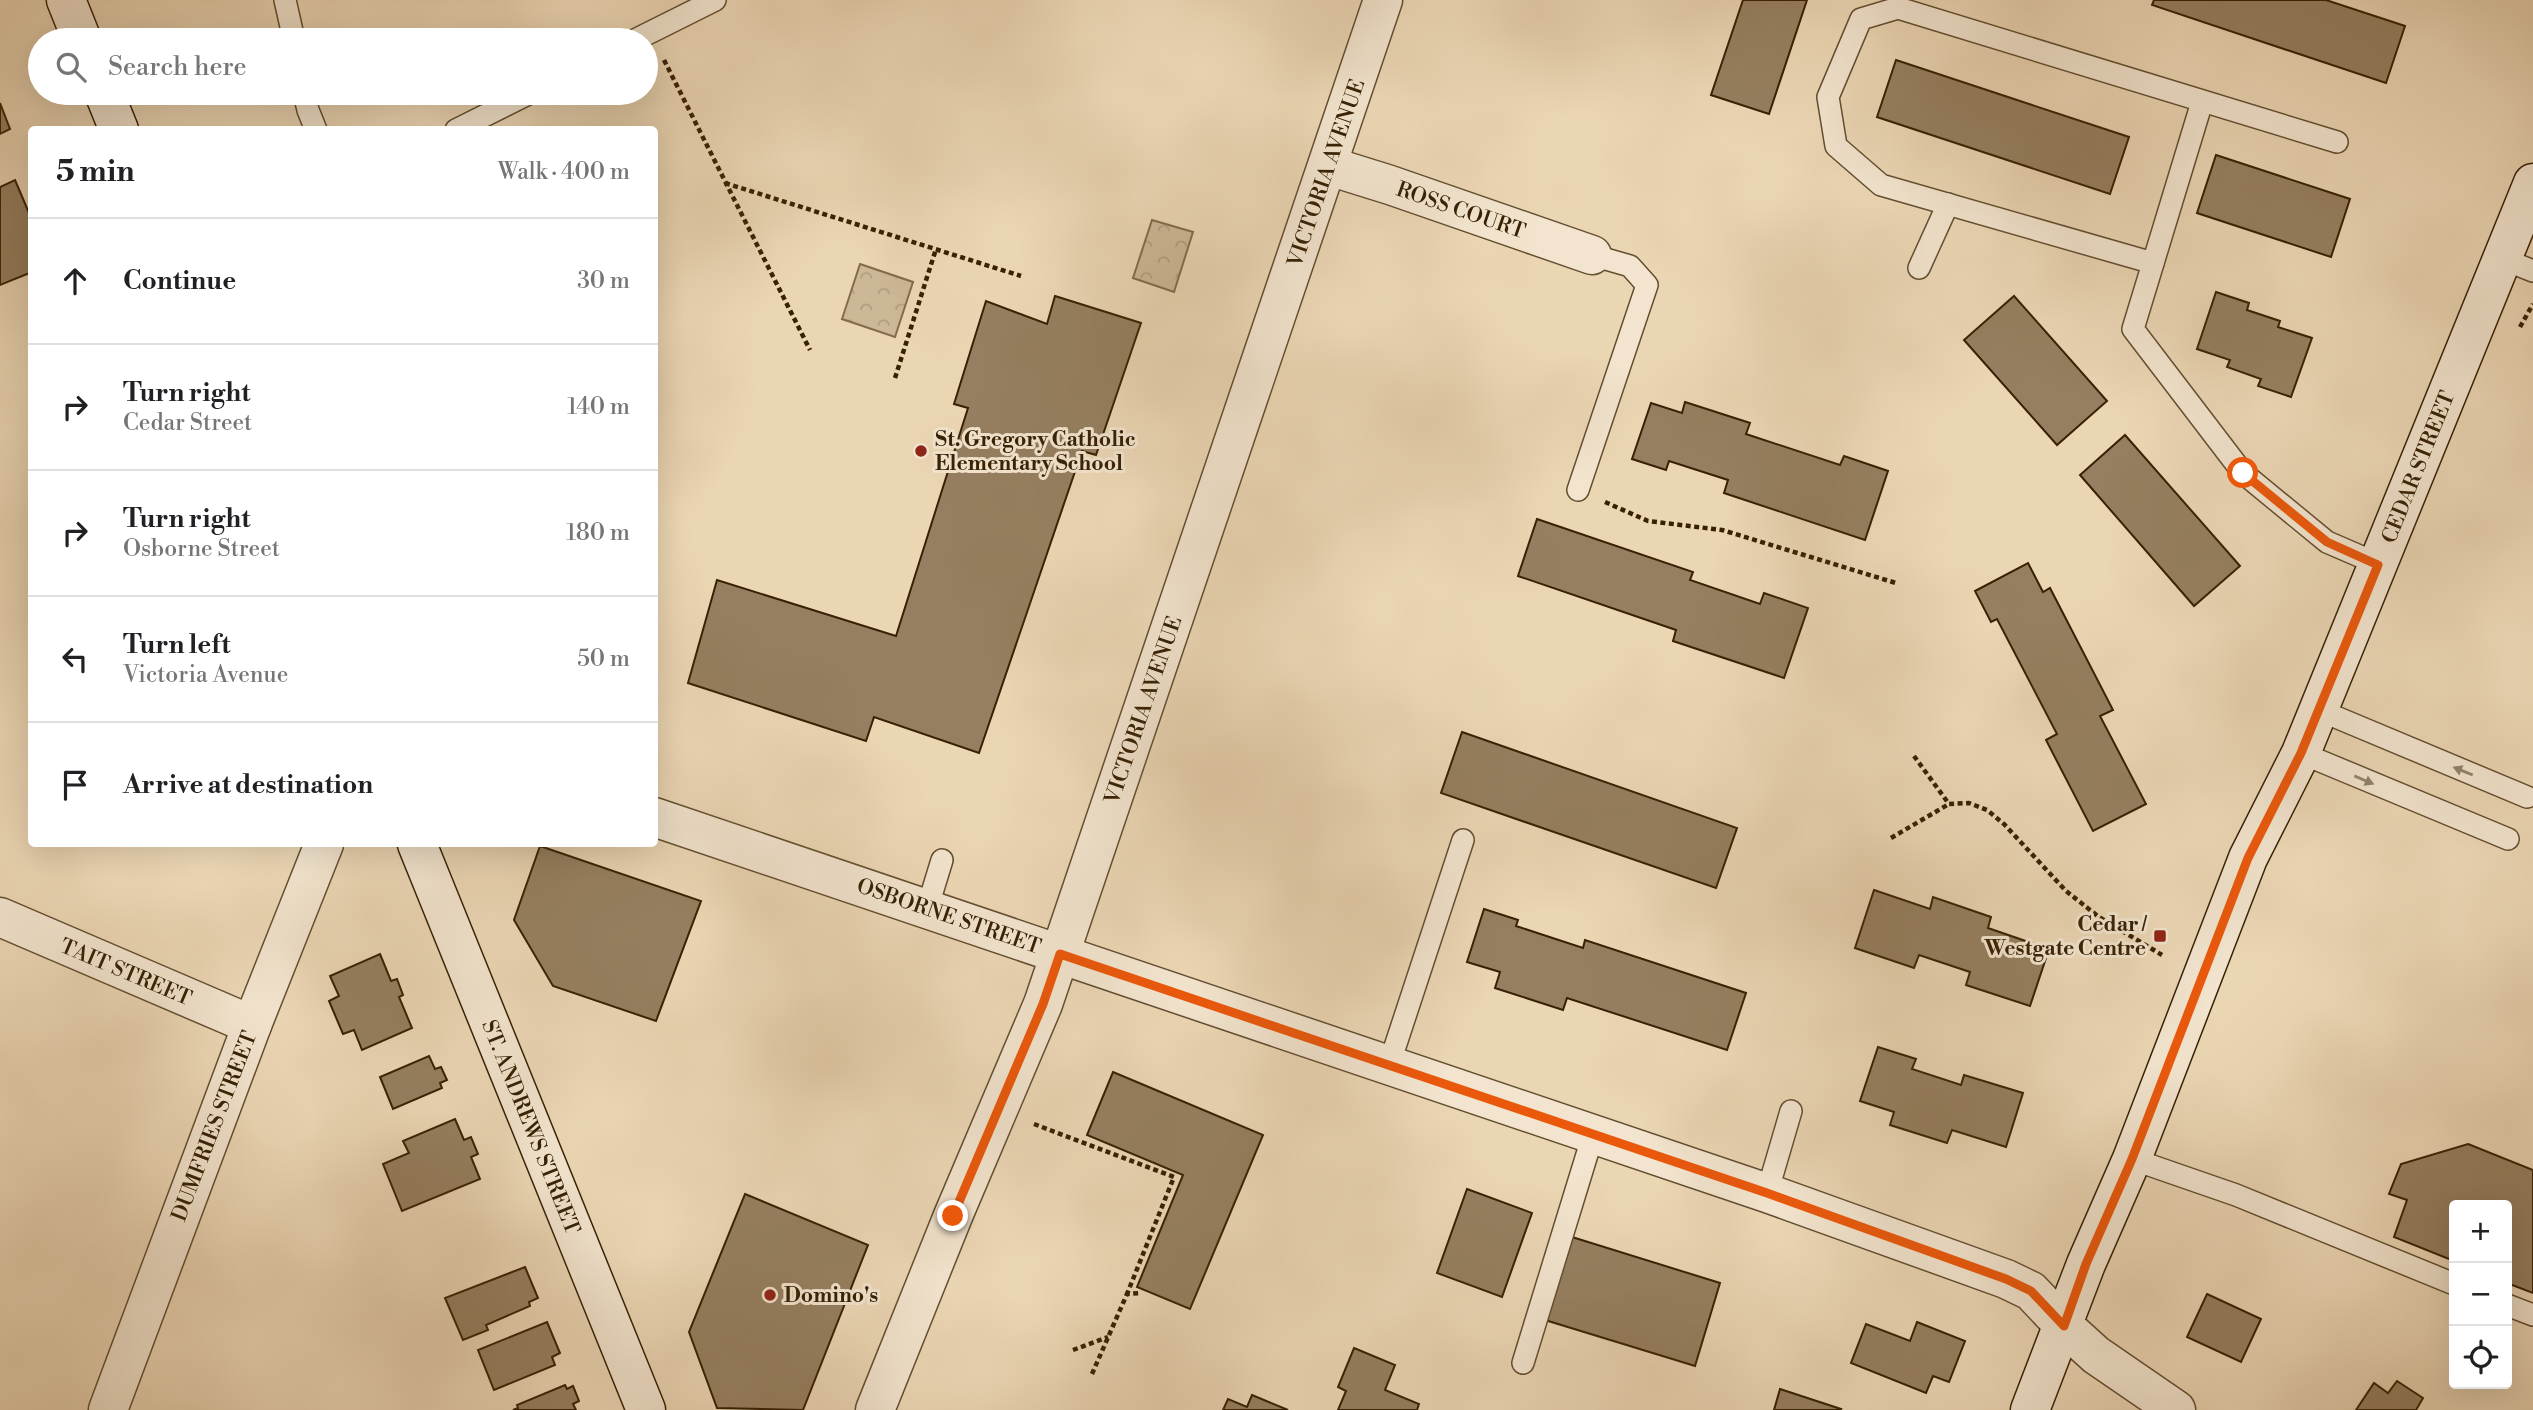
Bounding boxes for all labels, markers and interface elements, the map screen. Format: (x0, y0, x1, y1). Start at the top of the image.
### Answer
search box (28, 28, 658, 105)
icon: search (52, 48, 90, 86)
text: Search here (108, 51, 247, 83)
street label: VICTORIA AVENUE (1282, 76, 1371, 272)
text: 5 min (56, 153, 135, 191)
text: Walk · 400 m (498, 158, 630, 186)
street label: ROSS COURT (1393, 177, 1529, 245)
icon: ahead (56, 262, 94, 300)
text: Continue (123, 265, 236, 297)
text: 30 m (577, 267, 630, 295)
text: Turn right (123, 377, 251, 409)
street label: CEDAR STREET (2377, 387, 2461, 547)
icon: right (56, 388, 94, 426)
text: 140 m (567, 393, 630, 421)
text: Cedar Street (123, 409, 252, 437)
place label: St. Gregory Catholic Elementary School (935, 427, 1136, 477)
marker: St. Gregory Catholic Elementary School (913, 443, 929, 459)
route start (2227, 457, 2258, 488)
text: Turn right (123, 503, 251, 535)
icon: right (56, 514, 94, 552)
text: 180 m (566, 519, 630, 547)
text: Osborne Street (123, 535, 280, 563)
street label: VICTORIA AVENUE (1099, 613, 1188, 809)
text: Turn left (123, 629, 231, 661)
icon: left (56, 640, 94, 678)
text: 50 m (577, 645, 630, 673)
text: Victoria Avenue (123, 661, 288, 689)
one-way arrow (2453, 765, 2474, 776)
icon: arrive (56, 766, 94, 804)
text: Arrive at destination (123, 769, 373, 801)
one-way arrow (2354, 774, 2375, 785)
street label: OSBORNE STREET (853, 873, 1044, 961)
place label: Cedar / Westgate Centre (1984, 912, 2148, 962)
marker: Cedar / Westgate Centre (2152, 928, 2168, 944)
street label: TAIT STREET (56, 934, 196, 1012)
street label: ST. ANDREWS STREET (475, 1016, 585, 1238)
street label: DUMFRIES STREET (167, 1027, 263, 1225)
route end (937, 1200, 968, 1231)
map controls (2449, 1200, 2512, 1389)
button: + (2449, 1200, 2512, 1263)
button: − (2449, 1263, 2512, 1326)
place label: Domino's (784, 1283, 878, 1309)
marker: Domino's (762, 1287, 778, 1303)
button: locate (2449, 1326, 2512, 1389)

